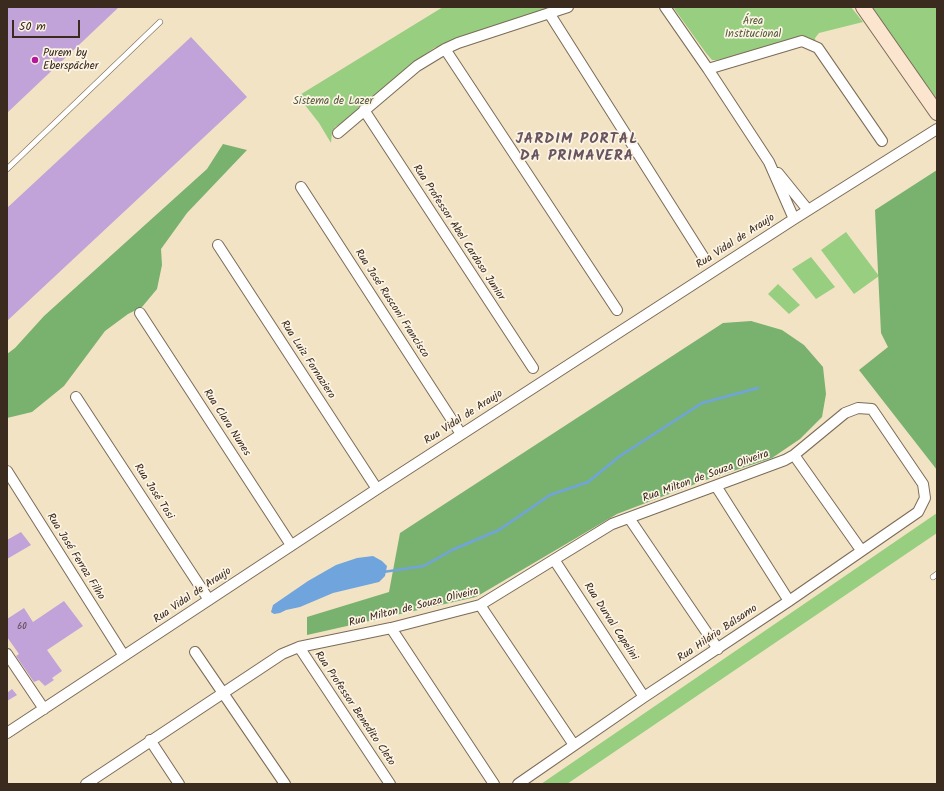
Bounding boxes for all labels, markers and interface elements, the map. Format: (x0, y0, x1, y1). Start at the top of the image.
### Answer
scale bar (14, 12, 82, 38)
park label: Área Institucional (725, 15, 781, 41)
text: 50 m (19, 17, 46, 36)
place label: Purem by Eberspächer (43, 47, 98, 73)
marker: Purem by Eberspächer (30, 55, 40, 65)
park label: Sistema de Lazer (293, 95, 373, 109)
district label: JARDIM PORTAL DA PRIMAVERA (516, 131, 638, 166)
street label: Rua Professor Abel Cardoso Junior (409, 163, 507, 303)
street label: Rua Vidal de Araujo (694, 212, 778, 272)
street label: Rua José Rusconi Francisco (351, 247, 431, 361)
street label: Rua Luiz Fornaziero (277, 318, 337, 402)
street label: Rua Clara Nunes (199, 387, 253, 459)
street label: Rua Vidal de Araujo (422, 388, 506, 448)
street label: Rua Milton de Souza Oliveira (641, 448, 771, 506)
street label: Rua José Tosi (130, 462, 176, 522)
street label: Rua José Ferraz Filho (43, 511, 107, 603)
street label: Rua Vidal de Araujo (152, 565, 234, 627)
street label: Rua Durval Capelini (580, 581, 640, 663)
street label: Rua Milton de Souza Oliveira (348, 585, 480, 631)
street label: Rua Hilário Bálsamo (676, 602, 760, 666)
house number: 60 (17, 622, 27, 632)
street label: Rua Professor Benedito Cleto (311, 649, 397, 769)

